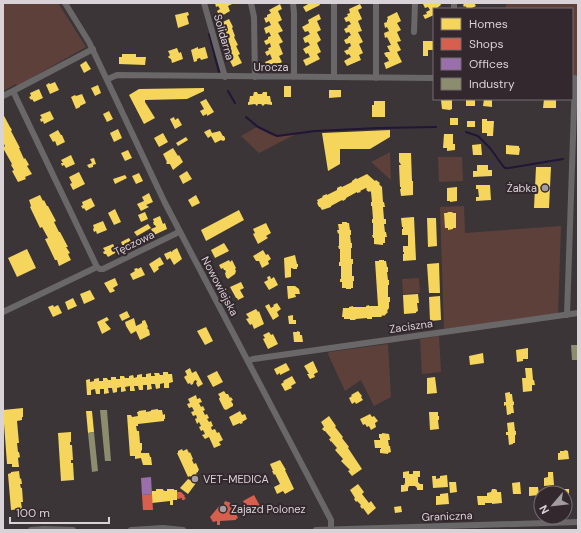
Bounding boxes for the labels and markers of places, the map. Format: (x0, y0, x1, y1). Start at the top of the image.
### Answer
place label: Żabka (507, 181, 537, 195)
marker: Żabka (540, 183, 550, 193)
place label: VET-MEDICA (203, 472, 269, 486)
marker: VET-MEDICA (190, 474, 200, 484)
place label: Zajazd Polonez (231, 502, 306, 516)
marker: Zajazd Polonez (218, 504, 228, 514)

